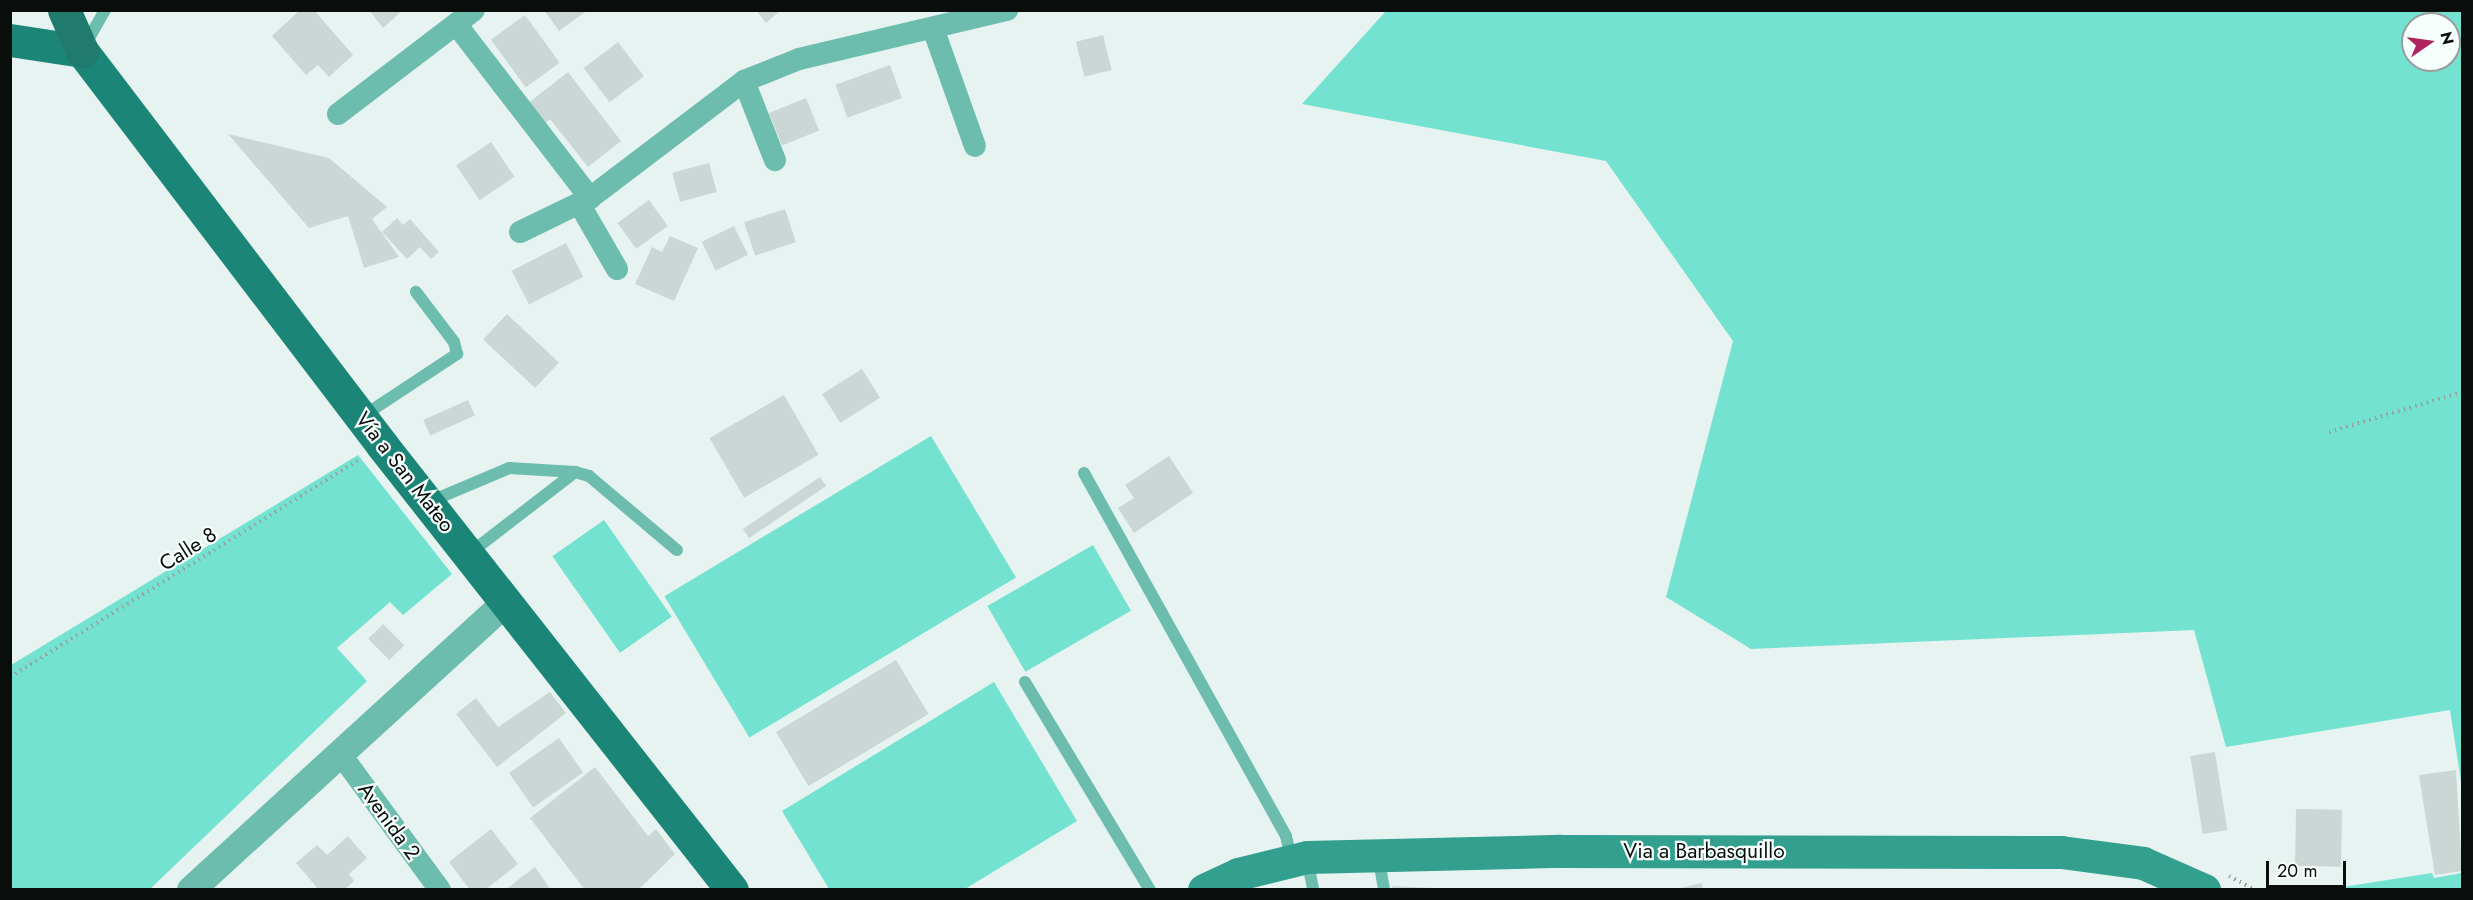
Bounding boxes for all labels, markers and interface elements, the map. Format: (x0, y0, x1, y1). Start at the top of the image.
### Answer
north arrow (2401, 12, 2461, 72)
text: N (2434, 30, 2460, 47)
street label: Vía a San Mateo (350, 407, 460, 537)
street label: Calle 8 (155, 522, 221, 576)
street label: Avenida 2 (353, 777, 425, 865)
street label: Via a Barbasquillo (1623, 838, 1785, 864)
scale bar (2269, 849, 2348, 887)
text: 20 m (2277, 858, 2317, 884)

